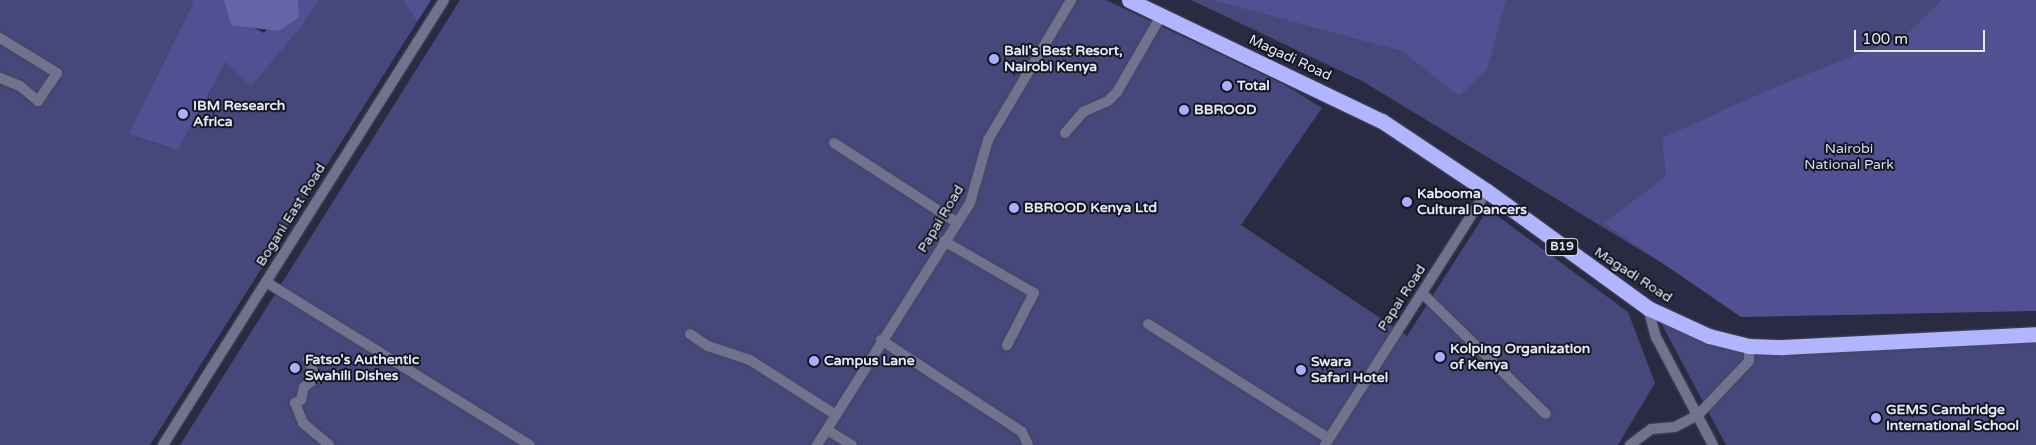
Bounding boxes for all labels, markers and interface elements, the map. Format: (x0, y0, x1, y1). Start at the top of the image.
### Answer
scale bar (1856, 20, 1987, 52)
text: 100 m (1862, 30, 1908, 48)
street label: Magadi Road (1246, 32, 1334, 84)
place label: Bali's Best Resort, Nairobi Kenya (1004, 43, 1123, 75)
marker: Bali's Best Resort, Nairobi Kenya (988, 53, 1000, 65)
place label: Total (1237, 78, 1270, 94)
marker: Total (1221, 80, 1233, 92)
place label: IBM Research Africa (193, 98, 285, 130)
place label: BBROOD (1194, 102, 1257, 118)
marker: BBROOD (1178, 104, 1190, 116)
marker: IBM Research Africa (177, 108, 189, 120)
park label: Nairobi National Park (1804, 141, 1894, 174)
street label: Bogani East Road (253, 160, 329, 270)
street label: Papai Road (914, 182, 968, 256)
place label: Kabooma Cultural Dancers (1417, 186, 1527, 218)
marker: Kabooma Cultural Dancers (1401, 196, 1413, 208)
place label: BBROOD Kenya Ltd (1024, 200, 1157, 216)
marker: BBROOD Kenya Ltd (1008, 202, 1020, 214)
road number: B19 (1544, 238, 1580, 256)
street label: Magadi Road (1591, 244, 1675, 306)
street label: Papai Road (1374, 262, 1430, 334)
place label: Kolping Organization of Kenya (1450, 341, 1590, 374)
marker: Kolping Organization of Kenya (1434, 351, 1446, 363)
place label: Fatso's Authentic Swahili Dishes (305, 352, 419, 384)
place label: Campus Lane (824, 353, 915, 369)
place label: Swara Safari Hotel (1311, 354, 1388, 387)
marker: Campus Lane (808, 355, 820, 367)
marker: Fatso's Authentic Swahili Dishes (289, 362, 301, 374)
marker: Swara Safari Hotel (1295, 364, 1307, 376)
place label: GEMS Cambridge International School (1886, 402, 2019, 434)
marker: GEMS Cambridge International School (1870, 412, 1882, 424)

